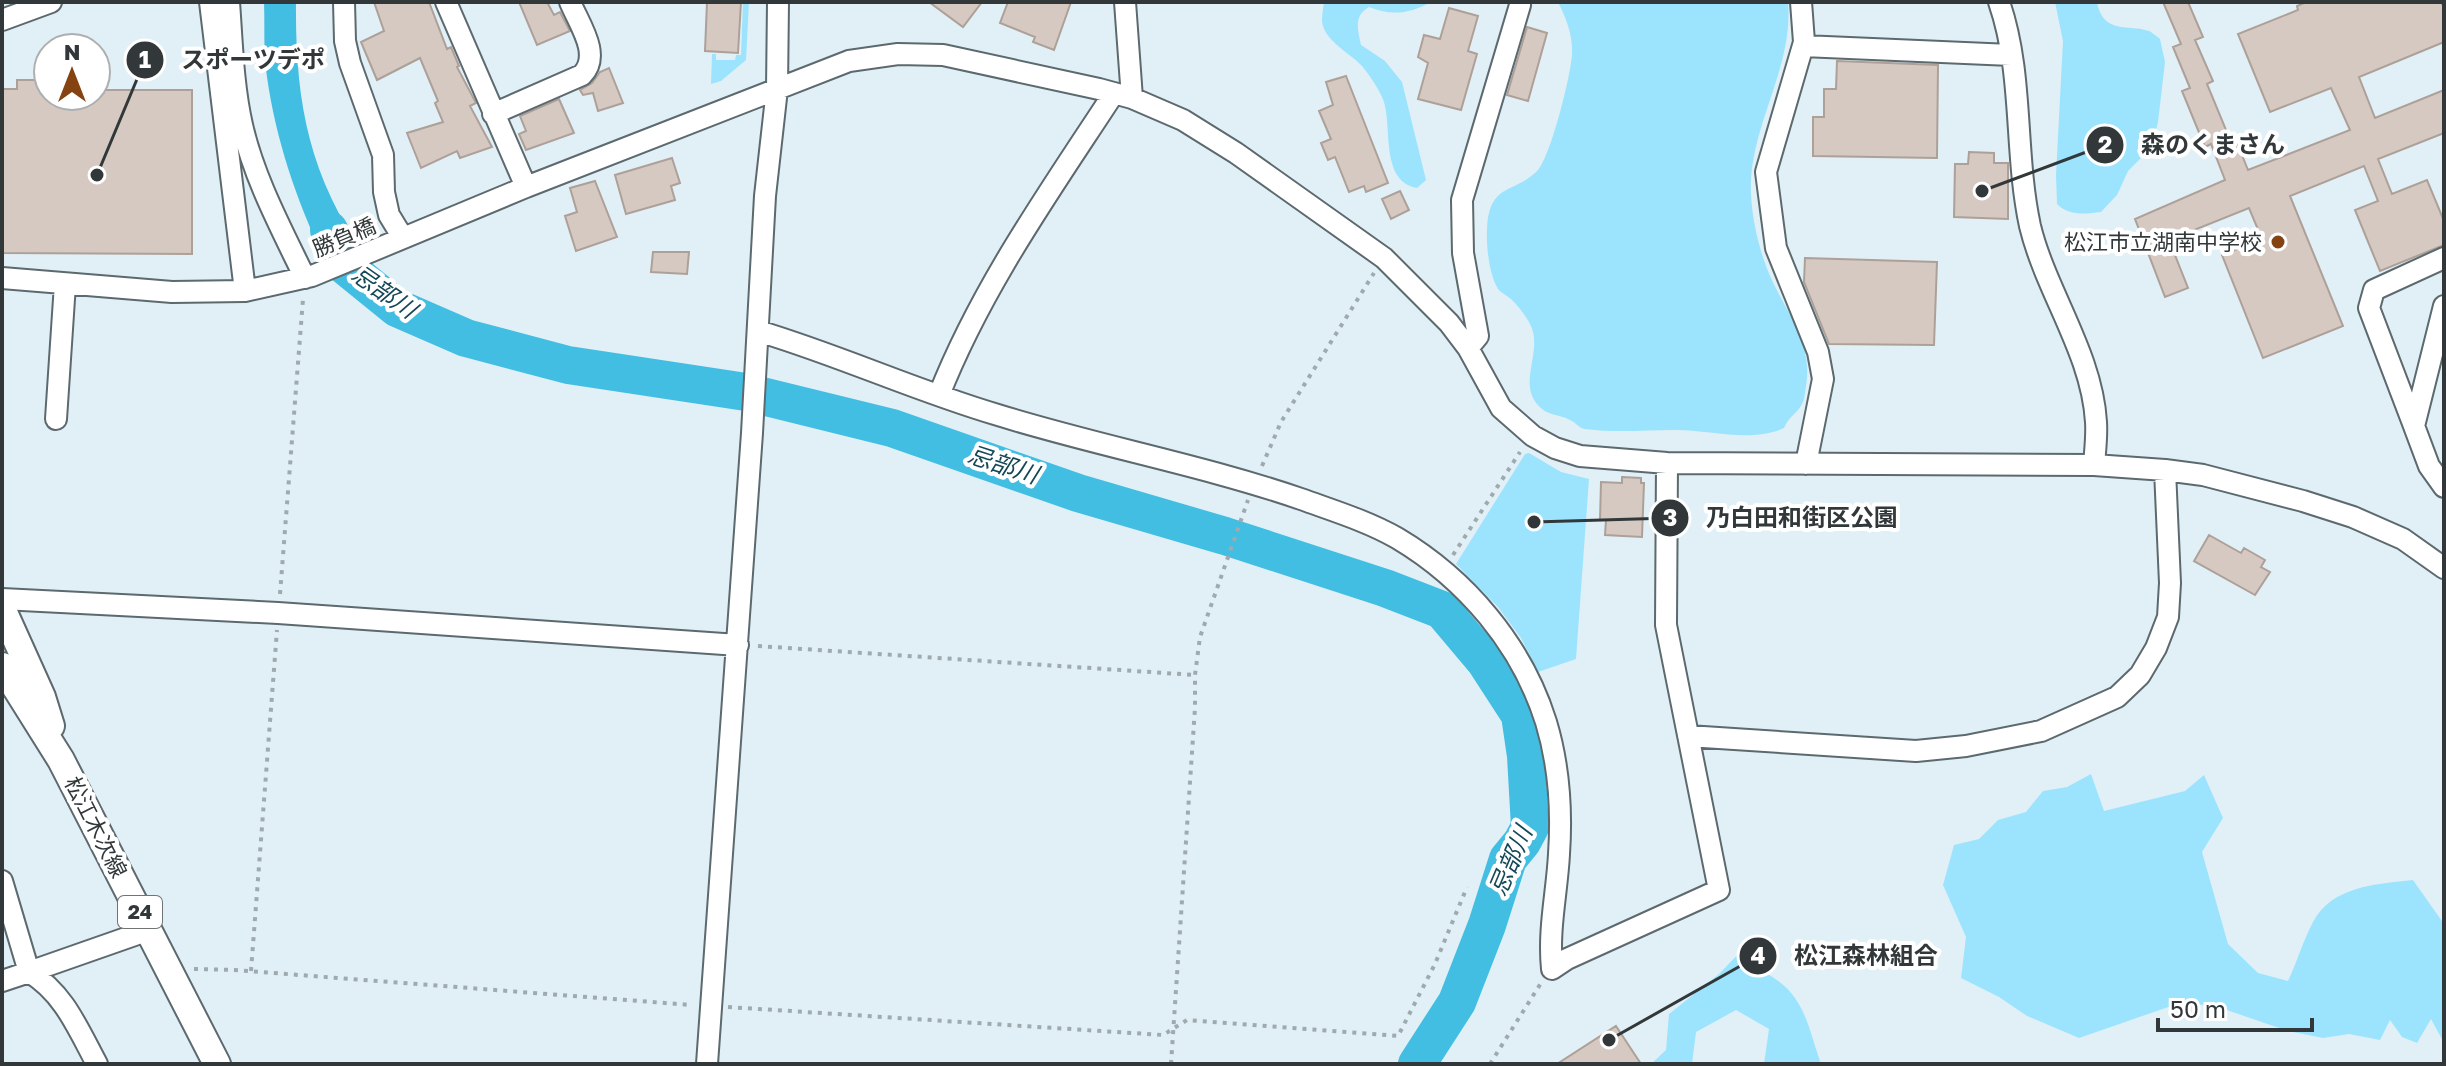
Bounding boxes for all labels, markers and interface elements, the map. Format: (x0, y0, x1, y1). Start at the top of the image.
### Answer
north arrow (32, 32, 112, 112)
callout: スポーツデポ (125, 36, 341, 84)
text: N (64, 38, 80, 65)
text: 1 (139, 44, 151, 73)
text: スポーツデポ (181, 44, 325, 73)
callout: 森のくまさん (2085, 121, 2301, 169)
text: 2 (2098, 129, 2112, 158)
text: 森のくまさん (2141, 129, 2285, 158)
street label: 勝負橋 (308, 211, 379, 262)
place label: 松江市立湖南中学校 (2064, 228, 2262, 255)
marker: 松江市立湖南中学校 (2269, 233, 2287, 251)
water label: 忌部川 (347, 258, 425, 325)
water label: 忌部川 (965, 439, 1045, 489)
callout: 乃白田和街区公園 (1650, 494, 1914, 542)
text: 3 (1663, 502, 1677, 531)
text: 乃白田和街区公園 (1706, 502, 1898, 531)
street label: 松江木次線 (59, 772, 133, 882)
water label: 忌部川 (1482, 819, 1538, 899)
road number: 24 (118, 896, 162, 928)
callout: 松江森林組合 (1738, 932, 1954, 980)
text: 4 (1751, 940, 1766, 969)
text: 松江森林組合 (1794, 940, 1938, 969)
scale bar (2158, 982, 2312, 1032)
text: 50 m (2170, 994, 2226, 1023)

